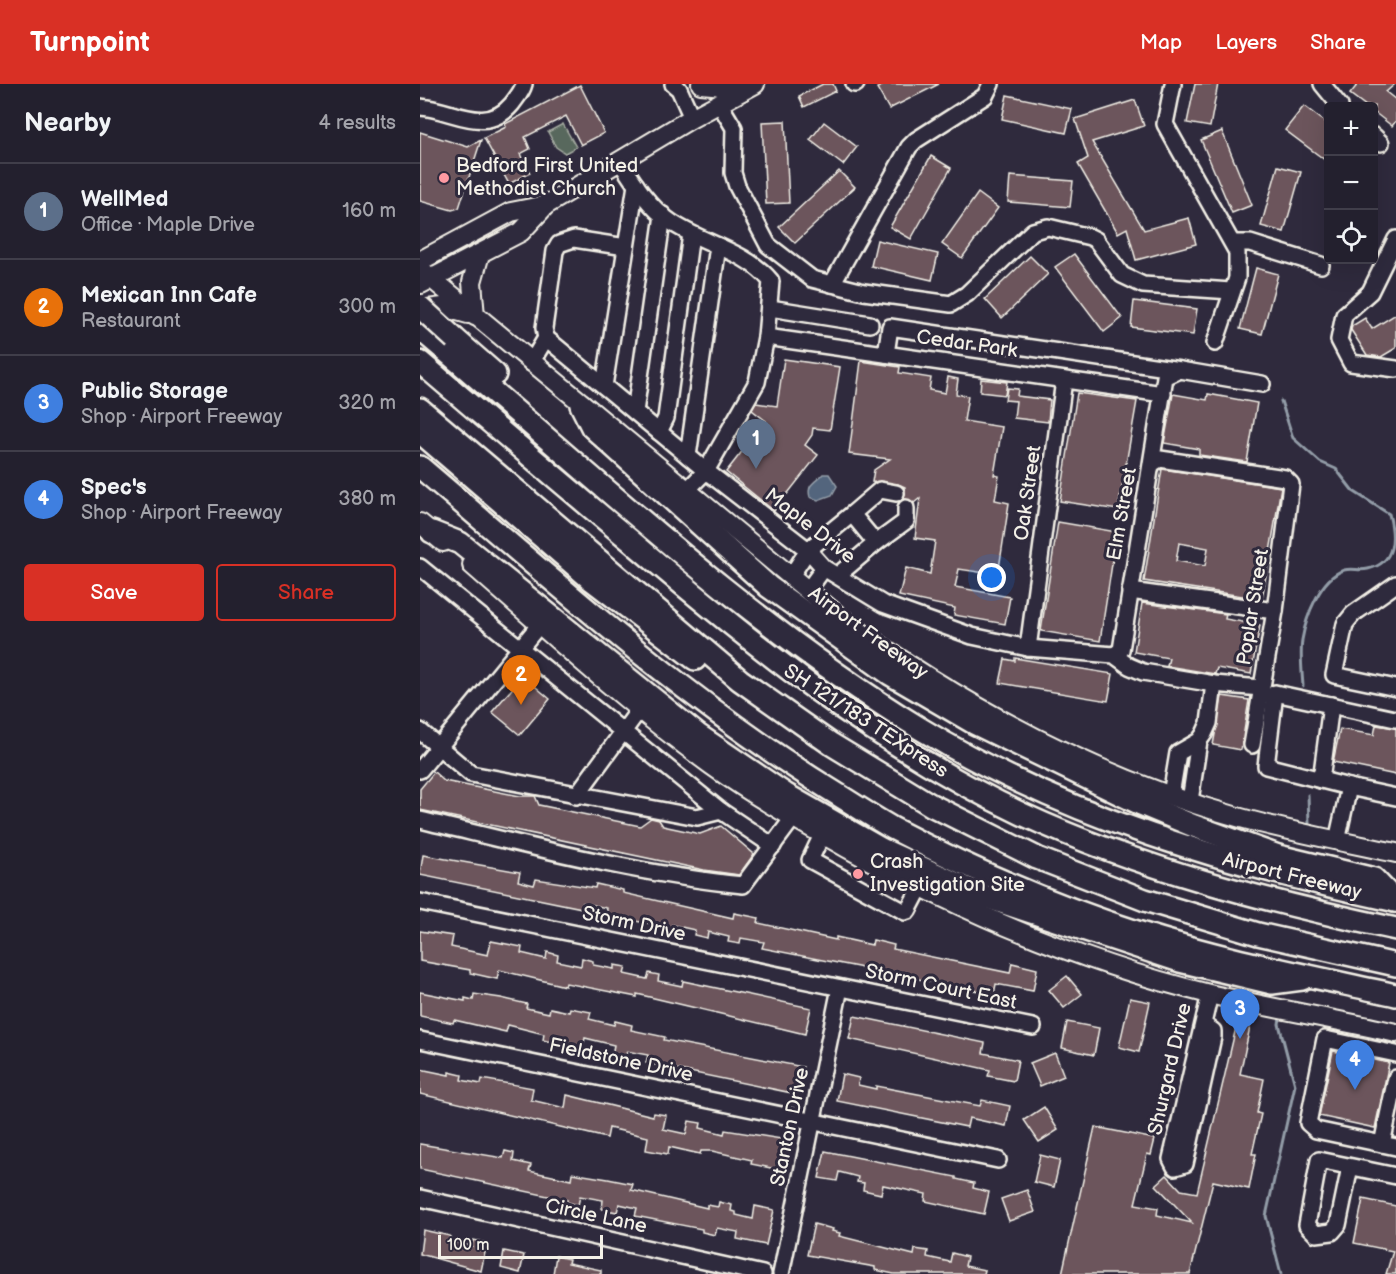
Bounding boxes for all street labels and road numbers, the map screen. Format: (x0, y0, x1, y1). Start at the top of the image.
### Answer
street label: Cedar Park (915, 325, 1019, 363)
street label: Oak Street (1009, 444, 1047, 542)
street label: Elm Street (1102, 466, 1142, 562)
street label: Maple Drive (760, 483, 860, 569)
street label: Poplar Street (1232, 547, 1274, 667)
street label: Airport Freeway (803, 582, 933, 684)
street label: SH 121/183 TEXpress (779, 659, 953, 783)
street label: Airport Freeway (1220, 847, 1364, 905)
street label: Storm Drive (580, 901, 688, 947)
street label: Storm Court East (863, 959, 1019, 1015)
street label: Shurgard Drive (1143, 1001, 1197, 1137)
street label: Fieldstone Drive (547, 1033, 695, 1087)
street label: Stanton Drive (766, 1065, 814, 1189)
street label: Circle Lane (543, 1194, 649, 1239)

